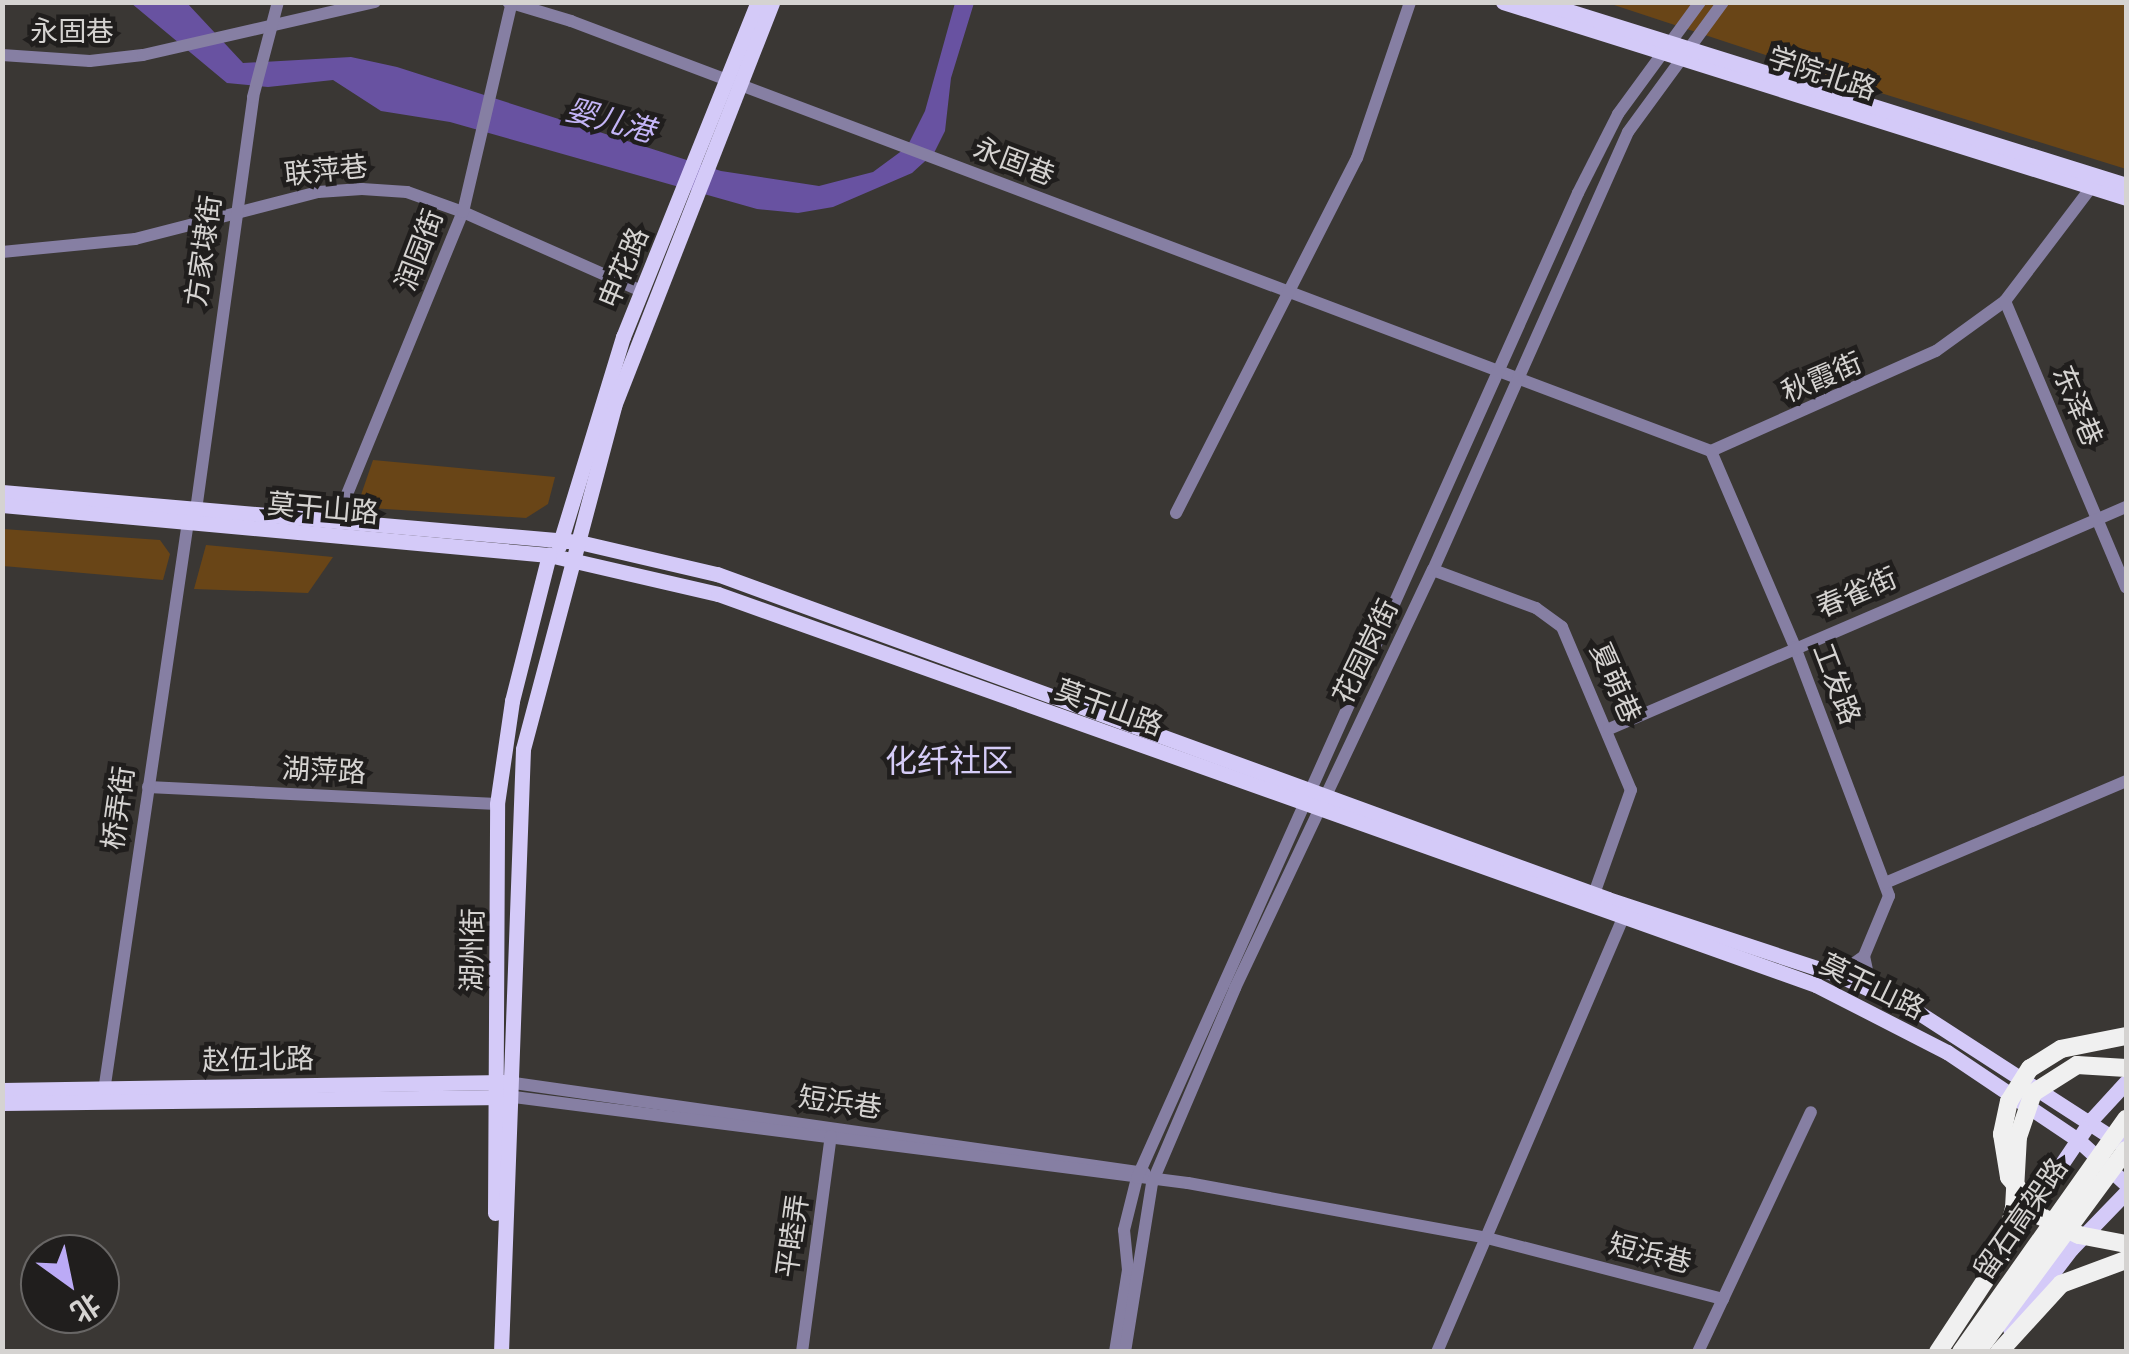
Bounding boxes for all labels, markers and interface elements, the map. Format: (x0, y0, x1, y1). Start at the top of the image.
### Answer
street label: 永固巷 (30, 15, 114, 49)
street label: 学院北路 (1764, 41, 1880, 107)
water label: 婴儿港 (562, 92, 658, 150)
street label: 永固巷 (969, 131, 1059, 193)
street label: 联萍巷 (282, 150, 370, 192)
street label: 方家埭街 (180, 193, 228, 309)
street label: 润园街 (389, 205, 451, 295)
street label: 申花路 (592, 223, 656, 313)
street label: 秋霞街 (1777, 346, 1867, 410)
street label: 东泽巷 (2045, 361, 2109, 451)
street label: 莫干山路 (266, 487, 380, 531)
street label: 春雀街 (1812, 561, 1902, 625)
street label: 花园岗街 (1326, 594, 1406, 710)
street label: 夏萌巷 (1583, 638, 1647, 728)
street label: 工发路 (1805, 639, 1867, 729)
street label: 莫干山路 (1051, 673, 1167, 743)
district label: 化纤社区 (885, 742, 1013, 780)
street label: 湖萍路 (281, 752, 367, 790)
street label: 桥弄街 (97, 764, 141, 852)
street label: 湖州街 (455, 908, 491, 992)
street label: 莫干山路 (1814, 947, 1930, 1027)
street label: 赵伍北路 (202, 1042, 314, 1078)
street label: 短浜巷 (796, 1081, 884, 1125)
street label: 留石高架路 (1967, 1152, 2075, 1286)
street label: 平睦弄 (771, 1192, 815, 1280)
street label: 短浜巷 (1605, 1228, 1695, 1280)
north arrow (20, 1234, 120, 1334)
text: 北 (65, 1286, 106, 1329)

